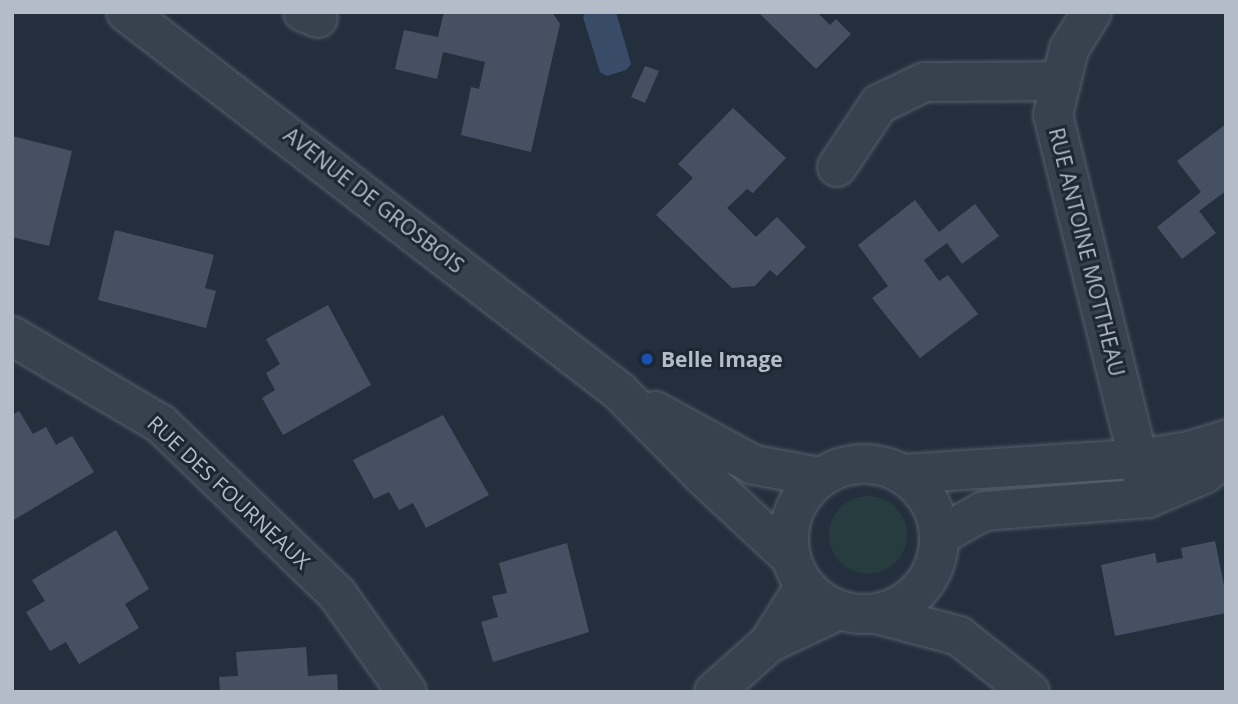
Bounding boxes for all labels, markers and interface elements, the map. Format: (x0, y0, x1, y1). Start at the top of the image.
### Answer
street label: AVENUE DE GROSBOIS (279, 122, 469, 278)
street label: RUE ANTOINE MOTTHEAU (1044, 125, 1130, 379)
place label: Belle Image (661, 346, 783, 372)
marker: Belle Image (639, 351, 655, 367)
street label: RUE DES FOURNEAUX (143, 410, 315, 574)

